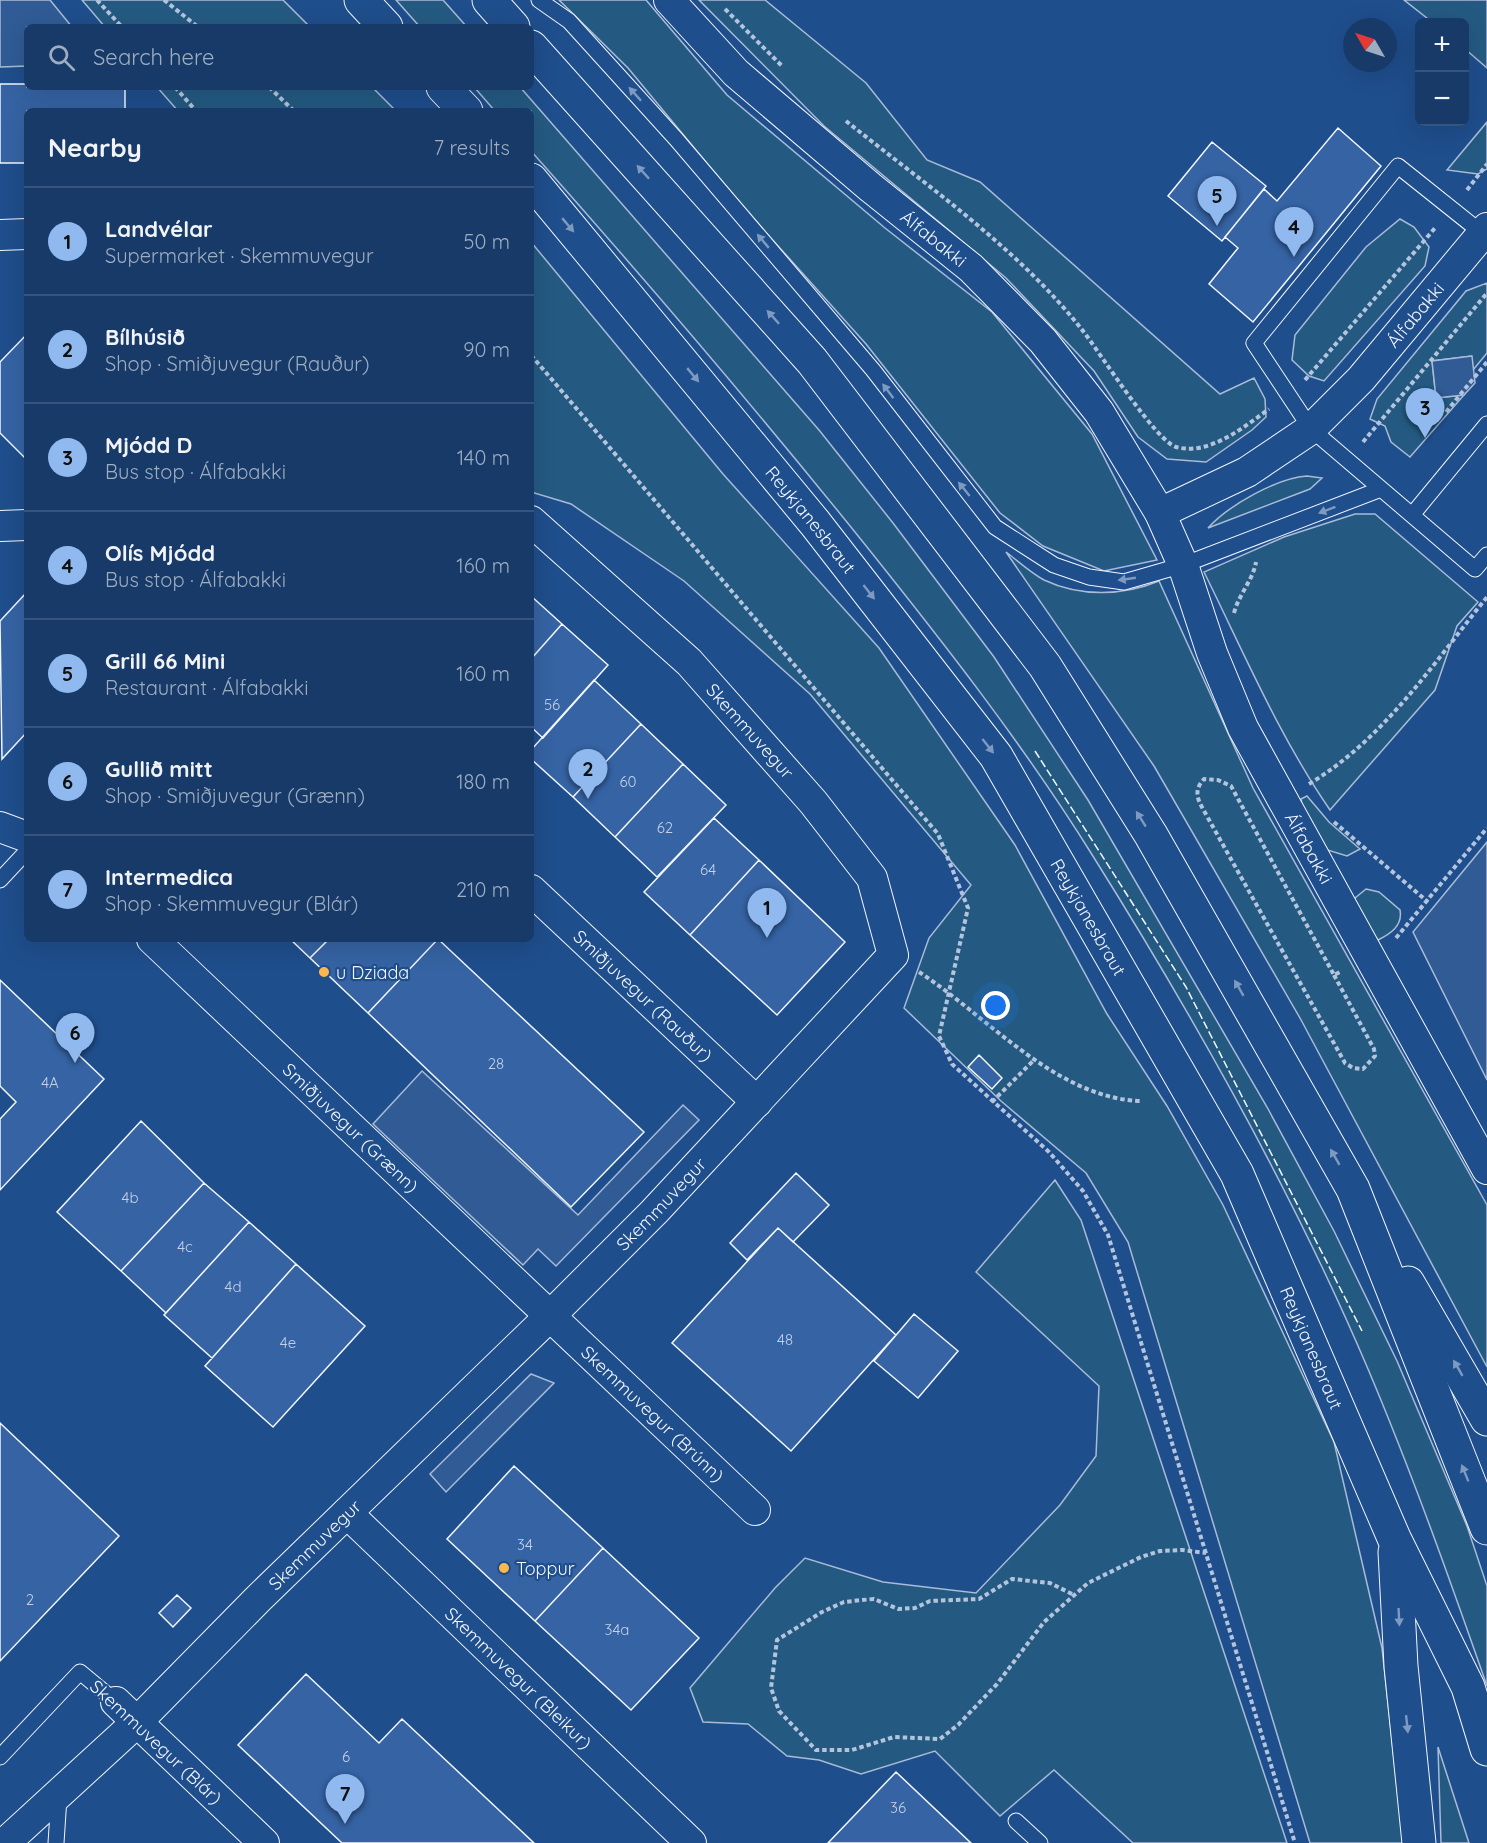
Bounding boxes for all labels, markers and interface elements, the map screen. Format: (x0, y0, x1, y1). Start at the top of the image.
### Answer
north arrow (1343, 18, 1397, 72)
map controls (1415, 18, 1469, 126)
button: + (1415, 18, 1469, 72)
search box (24, 24, 534, 90)
icon: search (45, 41, 78, 74)
text: Search here (93, 43, 214, 71)
button: − (1415, 72, 1469, 126)
one-way arrow (629, 87, 642, 102)
text: Nearby (48, 131, 142, 164)
text: 7 results (434, 135, 510, 160)
one-way arrow (637, 165, 650, 180)
pin: 5 (1198, 176, 1236, 226)
street label: Álfabakki (896, 205, 972, 272)
pin: 4 (1274, 208, 1314, 257)
text: Landvélar (105, 215, 213, 243)
one-way arrow (562, 217, 575, 233)
text: 1 (64, 229, 71, 254)
text: 50 m (464, 229, 510, 254)
one-way arrow (757, 234, 770, 249)
text: Supermarket · Skemmuvegur (105, 243, 374, 268)
street label: Álfabakki (1381, 277, 1449, 352)
one-way arrow (767, 310, 780, 325)
text: Bílhúsið (105, 323, 185, 351)
text: 2 (62, 337, 73, 362)
text: 90 m (463, 337, 510, 362)
text: Shop · Smiðjuvegur (Rauður) (105, 351, 369, 376)
one-way arrow (686, 367, 699, 382)
one-way arrow (883, 383, 895, 398)
pin: 3 (1406, 388, 1444, 438)
text: Mjódd D (105, 431, 192, 459)
text: 3 (62, 445, 73, 470)
text: 140 m (457, 445, 510, 470)
text: Bus stop · Álfabakki (105, 459, 286, 484)
street label: Reykjanesbraut (761, 461, 861, 578)
one-way arrow (959, 481, 971, 496)
one-way arrow (1317, 505, 1335, 515)
text: Olís Mjódd (105, 539, 215, 567)
text: 4 (62, 553, 73, 578)
text: 160 m (456, 553, 510, 578)
text: Bus stop · Álfabakki (105, 567, 286, 592)
one-way arrow (1117, 575, 1136, 584)
one-way arrow (862, 584, 874, 599)
text: Grill 66 Mini (105, 647, 225, 675)
text: 5 (62, 661, 73, 686)
text: 160 m (456, 661, 510, 686)
text: Restaurant · Álfabakki (105, 675, 308, 700)
street label: Skemmuvegur (701, 679, 799, 783)
house number: 56 (544, 695, 560, 714)
one-way arrow (982, 738, 994, 753)
pin: 2 (568, 750, 608, 799)
text: Gullið mitt (105, 755, 213, 783)
text: 6 (62, 769, 73, 794)
text: 180 m (456, 769, 510, 794)
house number: 60 (620, 772, 637, 791)
text: Shop · Smiðjuvegur (Grænn) (105, 783, 365, 808)
street label: Álfabakki (1280, 808, 1338, 888)
one-way arrow (1136, 811, 1147, 827)
house number: 62 (657, 818, 673, 837)
street label: Reykjanesbraut (1046, 854, 1132, 979)
house number: 64 (700, 860, 716, 879)
text: Intermedica (105, 863, 233, 891)
text: 7 (62, 877, 73, 902)
text: 210 m (456, 877, 510, 902)
pin: 1 (748, 888, 786, 938)
text: Shop · Skemmuvegur (Blár) (105, 891, 358, 916)
street label: Smiðjuvegur (Rauður) (569, 924, 718, 1066)
place label: u Dziada (336, 961, 409, 984)
marker: u Dziada (317, 965, 331, 979)
one-way arrow (1233, 980, 1244, 996)
your location (981, 991, 1010, 1020)
pin: 6 (56, 1014, 94, 1063)
house number: 28 (488, 1054, 504, 1073)
street label: Smiðjuvegur (Grænn) (278, 1058, 424, 1197)
house number: 4A (41, 1073, 59, 1092)
one-way arrow (1330, 1149, 1340, 1166)
street label: Skemmuvegur (611, 1152, 711, 1255)
house number: 4b (122, 1188, 139, 1207)
house number: 4c (177, 1237, 193, 1256)
house number: 4d (225, 1277, 242, 1296)
street label: Reykjanesbraut (1275, 1283, 1348, 1413)
house number: 48 (777, 1330, 793, 1349)
house number: 4e (280, 1333, 296, 1352)
street label: Skemmuvegur (Brúnn) (577, 1340, 729, 1487)
one-way arrow (1452, 1360, 1463, 1376)
one-way arrow (1460, 1464, 1470, 1482)
street label: Skemmuvegur (263, 1494, 366, 1595)
house number: 34 (517, 1535, 533, 1554)
place label: Toppur (516, 1557, 575, 1580)
marker: Toppur (497, 1561, 511, 1575)
house number: 2 (26, 1590, 34, 1609)
street label: Skemmuvegur (Bleikur) (440, 1602, 597, 1754)
one-way arrow (1394, 1608, 1403, 1627)
house number: 34a (605, 1620, 629, 1639)
street label: Skemmuvegur (Blár) (85, 1675, 227, 1809)
one-way arrow (1402, 1715, 1412, 1734)
house number: 6 (342, 1747, 350, 1766)
pin: 7 (326, 1774, 364, 1824)
house number: 36 (890, 1798, 906, 1817)

